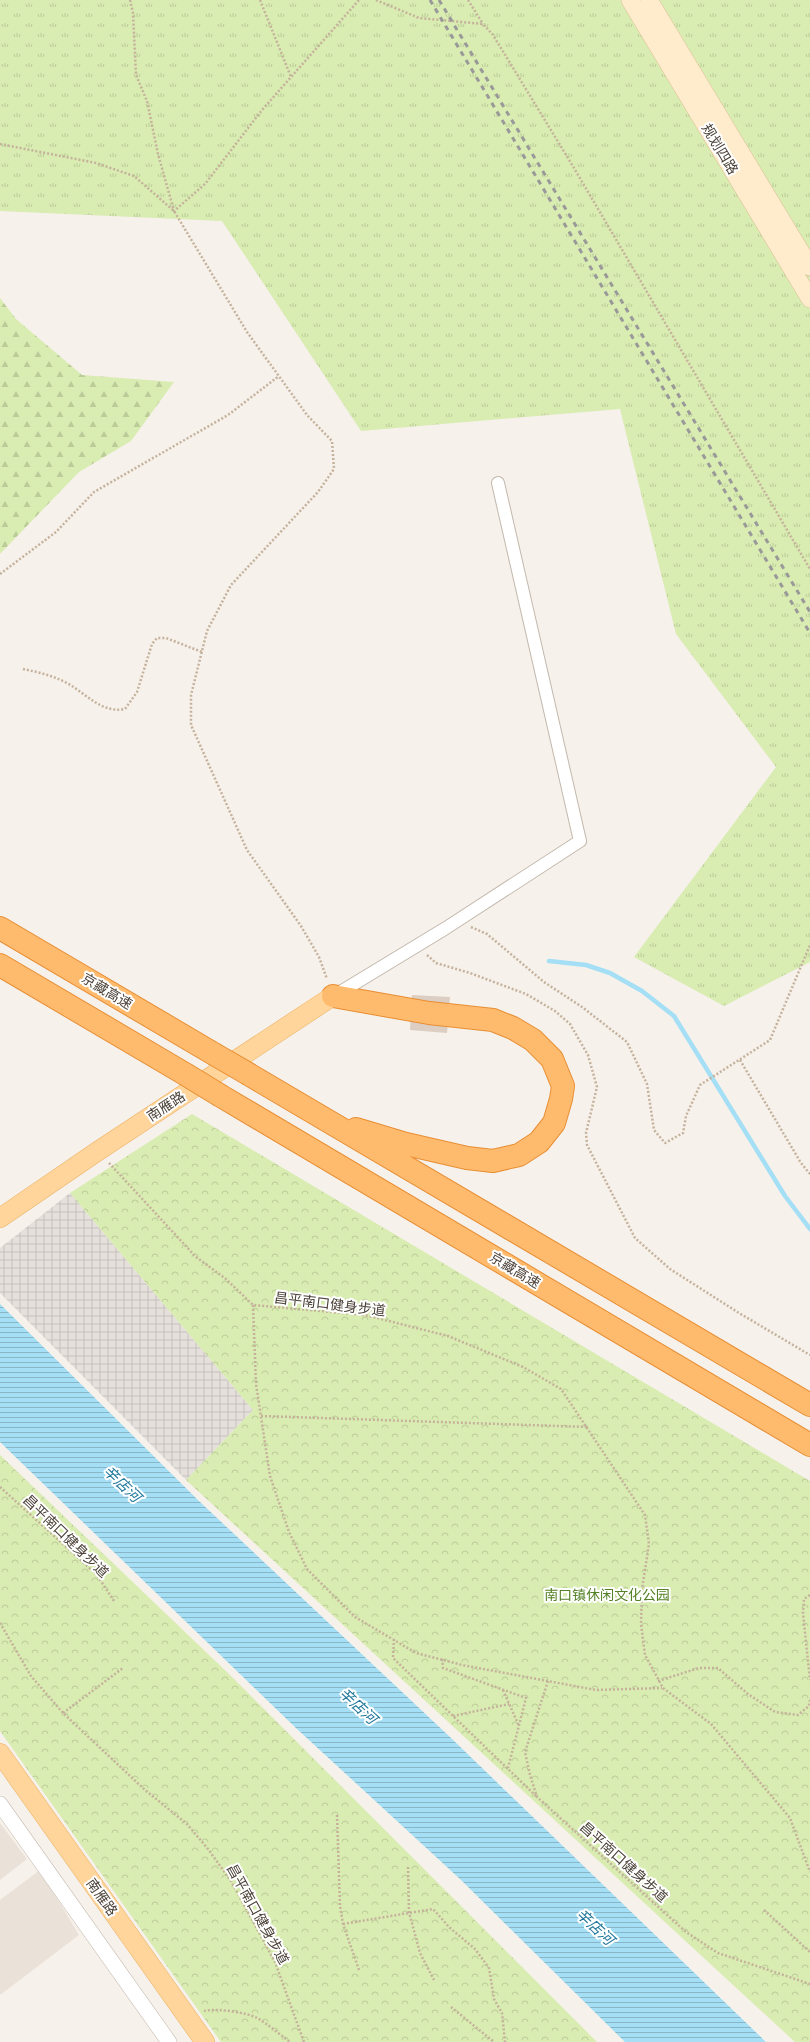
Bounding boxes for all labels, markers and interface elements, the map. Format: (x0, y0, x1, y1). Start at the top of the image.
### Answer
street label: 规划四路 (698, 120, 742, 178)
street label: 京藏高速 (78, 969, 136, 1013)
street label: 南雁路 (143, 1087, 189, 1125)
street label: 京藏高速 (486, 1248, 544, 1292)
street label: 昌平南口健身步道 (273, 1288, 387, 1320)
water label: 辛店河 (100, 1461, 147, 1508)
street label: 昌平南口健身步道 (19, 1491, 113, 1581)
park label: 南口镇休闲文化公园 (544, 1586, 670, 1604)
water label: 辛店河 (335, 1683, 383, 1730)
street label: 昌平南口健身步道 (576, 1818, 672, 1906)
street label: 昌平南口健身步道 (223, 1861, 293, 1967)
street label: 南雁路 (83, 1875, 121, 1919)
water label: 辛店河 (572, 1904, 620, 1951)

